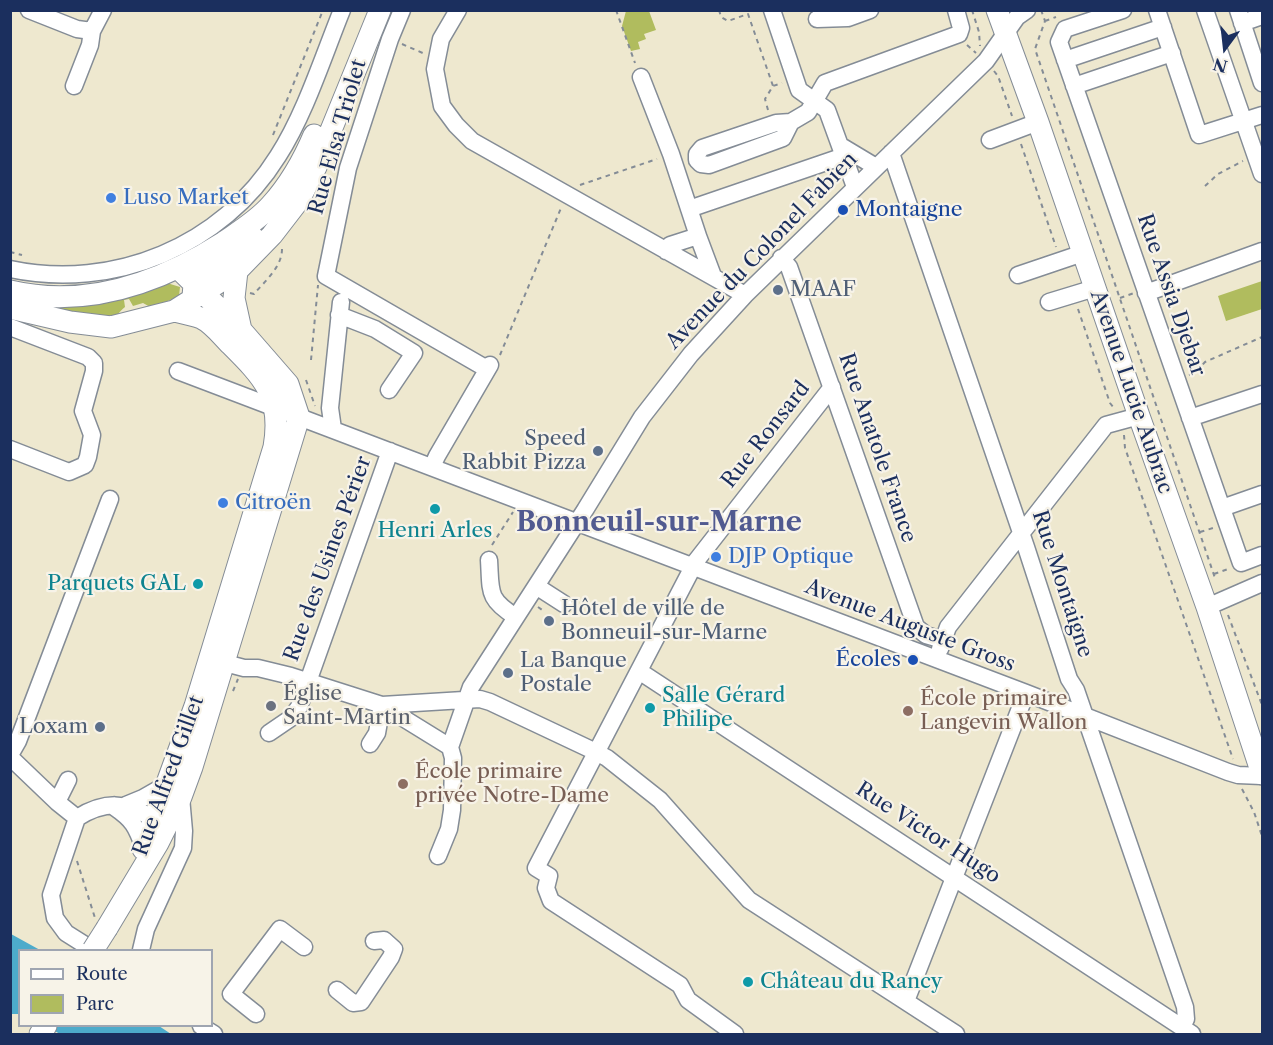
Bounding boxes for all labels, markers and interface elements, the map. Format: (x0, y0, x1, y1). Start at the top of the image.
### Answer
north arrow (1195, 18, 1255, 78)
text: N (1211, 54, 1230, 77)
street label: Rue Elsa Triolet (304, 57, 372, 217)
street label: Avenue du Colonel Fabien (661, 147, 863, 355)
place label: Luso Market (123, 185, 249, 211)
marker: Luso Market (104, 191, 118, 205)
place label: Montaigne (855, 197, 963, 223)
marker: Montaigne (836, 203, 850, 217)
street label: Rue Assia Djebar (1131, 211, 1211, 379)
place label: MAAF (790, 277, 856, 303)
marker: MAAF (771, 283, 785, 297)
street label: Avenue Lucie Aubrac (1084, 287, 1178, 497)
street label: Rue Anatole France (833, 350, 921, 546)
street label: Rue Ronsard (717, 377, 815, 493)
place label: Speed Rabbit Pizza (462, 426, 586, 476)
marker: Speed Rabbit Pizza (591, 444, 605, 458)
street label: Rue des Usines Périer (279, 453, 377, 665)
place label: Citroën (235, 490, 311, 516)
marker: Citroën (216, 496, 230, 510)
marker: Henri Arles (428, 502, 442, 516)
district label: Bonneuil-sur-Marne (516, 507, 802, 539)
street label: Rue Montaigne (1026, 507, 1098, 661)
place label: Henri Arles (378, 518, 492, 544)
place label: DJP Optique (728, 544, 854, 570)
marker: DJP Optique (709, 550, 723, 564)
place label: Parquets GAL (47, 571, 186, 597)
street label: Avenue Auguste Gross (801, 574, 1019, 678)
marker: Parquets GAL (191, 577, 205, 591)
place label: Hôtel de ville de Bonneuil-sur-Marne (561, 596, 767, 646)
marker: Hôtel de ville de Bonneuil-sur-Marne (542, 614, 556, 628)
place label: Écoles (835, 647, 901, 673)
place label: La Banque Postale (520, 648, 627, 698)
marker: Écoles (906, 653, 920, 667)
marker: La Banque Postale (501, 666, 515, 680)
place label: Église Saint-Martin (283, 681, 411, 731)
place label: Salle Gérard Philipe (662, 683, 785, 733)
place label: École primaire Langevin Wallon (920, 686, 1088, 736)
street label: Rue Alfred Gillet (128, 692, 210, 860)
marker: Église Saint-Martin (264, 699, 278, 713)
marker: Salle Gérard Philipe (643, 701, 657, 715)
marker: École primaire Langevin Wallon (901, 704, 915, 718)
place label: Loxam (19, 714, 88, 740)
marker: Loxam (93, 720, 107, 734)
place label: École primaire privée Notre-Dame (415, 759, 609, 809)
marker: École primaire privée Notre-Dame (396, 777, 410, 791)
street label: Rue Victor Hugo (851, 777, 1005, 889)
legend (18, 949, 213, 1027)
text: Route (76, 963, 128, 985)
place label: Château du Rancy (760, 969, 943, 995)
marker: Château du Rancy (741, 975, 755, 989)
text: Parc (76, 993, 114, 1015)

